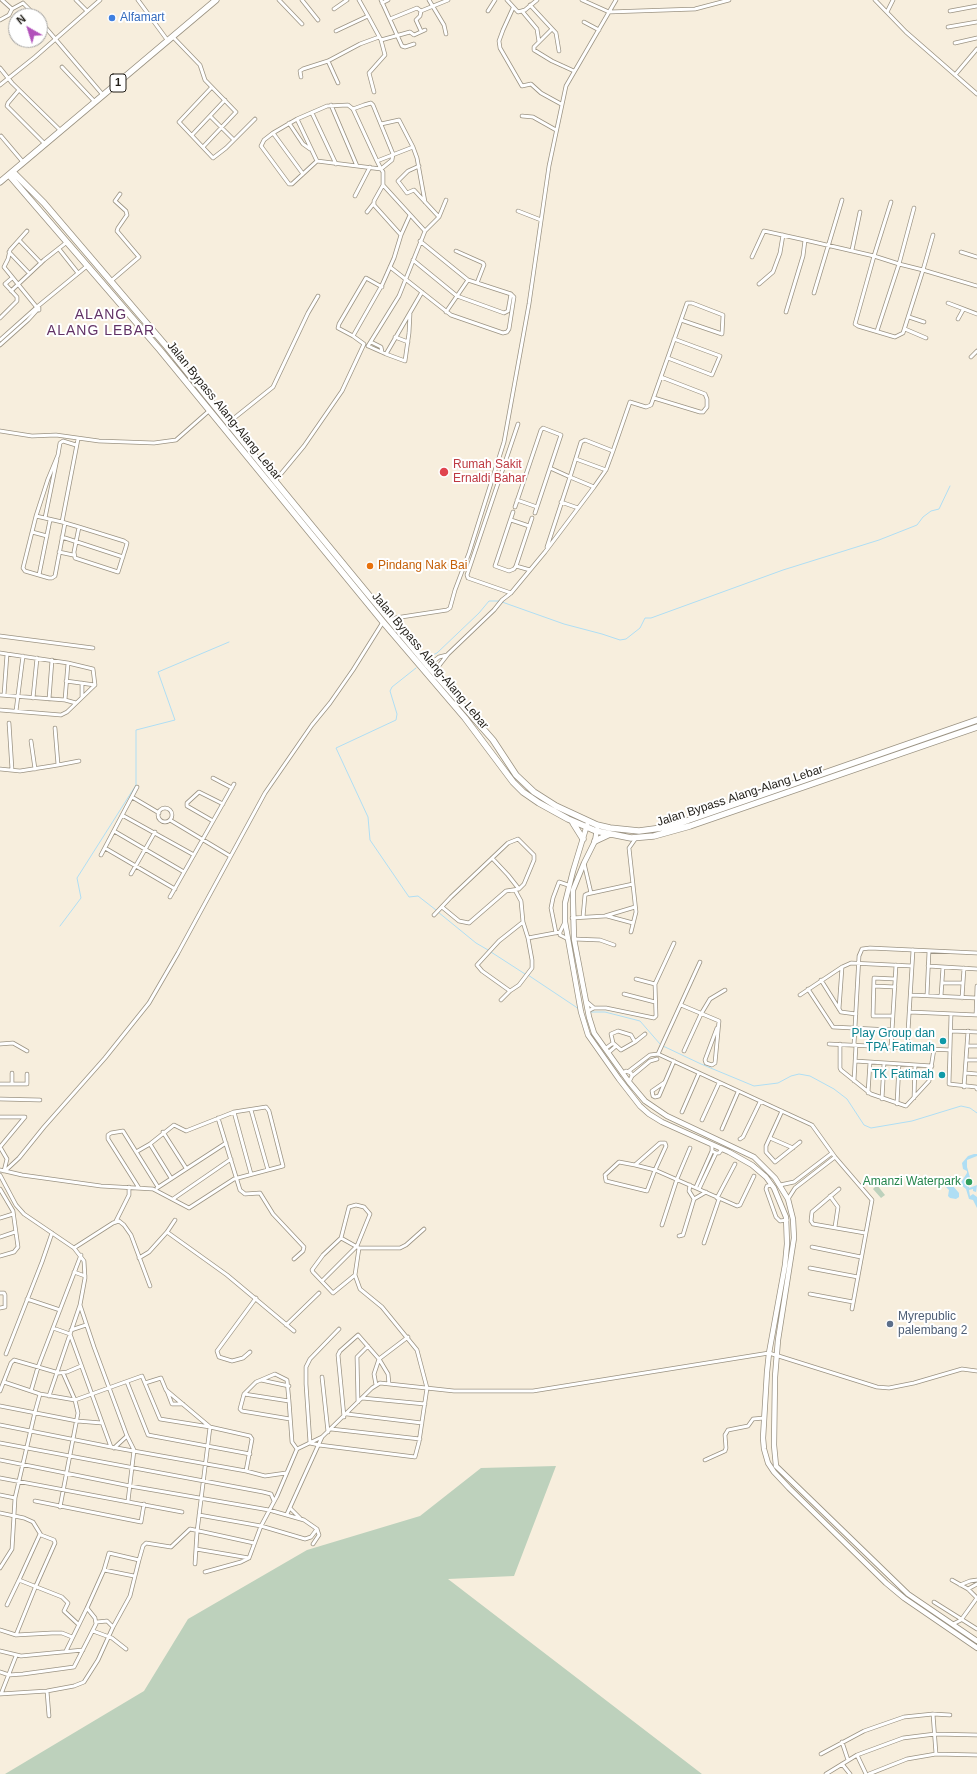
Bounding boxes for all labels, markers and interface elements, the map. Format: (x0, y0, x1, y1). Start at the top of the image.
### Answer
north arrow (8, 8, 48, 48)
place label: Alfamart (120, 11, 165, 25)
text: N (14, 12, 28, 27)
marker: Alfamart (107, 13, 117, 23)
road number: 1 (110, 74, 126, 92)
district label: ALANG ALANG LEBAR (47, 307, 155, 340)
street label: Jalan Bypass Alang-Alang Lebar (164, 339, 284, 483)
place label: Rumah Sakit Ernaldi Bahar (453, 458, 526, 486)
marker: Rumah Sakit Ernaldi Bahar (438, 466, 450, 478)
place label: Pindang Nak Bai (378, 559, 467, 573)
marker: Pindang Nak Bai (365, 561, 375, 571)
street label: Jalan Bypass Alang-Alang Lebar (369, 590, 491, 732)
street label: Jalan Bypass Alang-Alang Lebar (655, 762, 825, 830)
place label: Play Group dan TPA Fatimah (852, 1027, 935, 1055)
marker: Play Group dan TPA Fatimah (938, 1036, 948, 1046)
place label: TK Fatimah (872, 1068, 934, 1082)
marker: TK Fatimah (937, 1070, 947, 1080)
place label: Amanzi Waterpark (863, 1175, 961, 1189)
marker: Amanzi Waterpark (964, 1177, 974, 1187)
place label: Myrepublic palembang 2 (898, 1310, 967, 1338)
marker: Myrepublic palembang 2 (885, 1319, 895, 1329)

